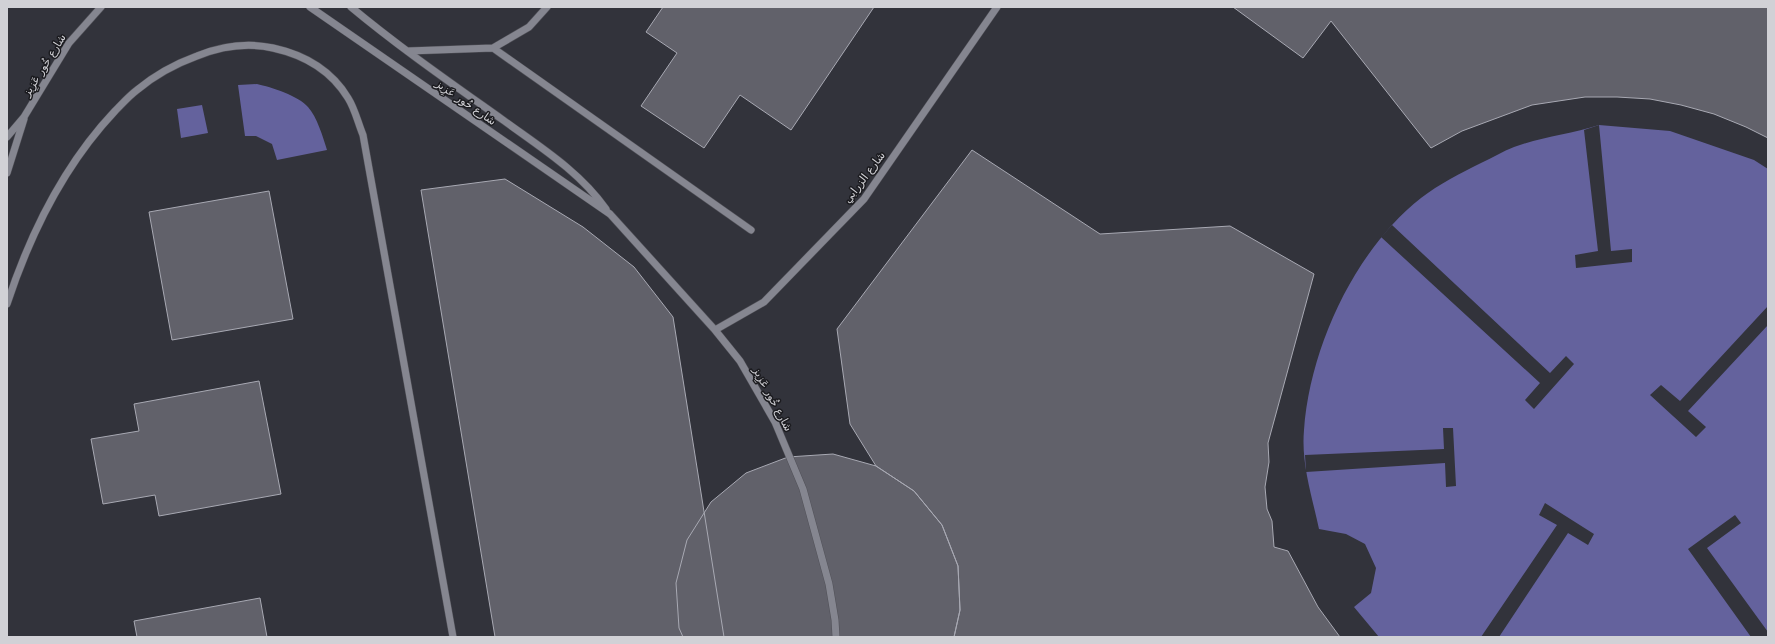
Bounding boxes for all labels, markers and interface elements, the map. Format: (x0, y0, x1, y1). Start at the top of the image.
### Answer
street label: شارع خُور عَزِيز (20, 32, 70, 101)
street label: شارع خُور عَزِيز (431, 76, 499, 129)
street label: شارع الزرابي (841, 149, 888, 206)
street label: شارع خُور عَزِيز (748, 364, 795, 434)

